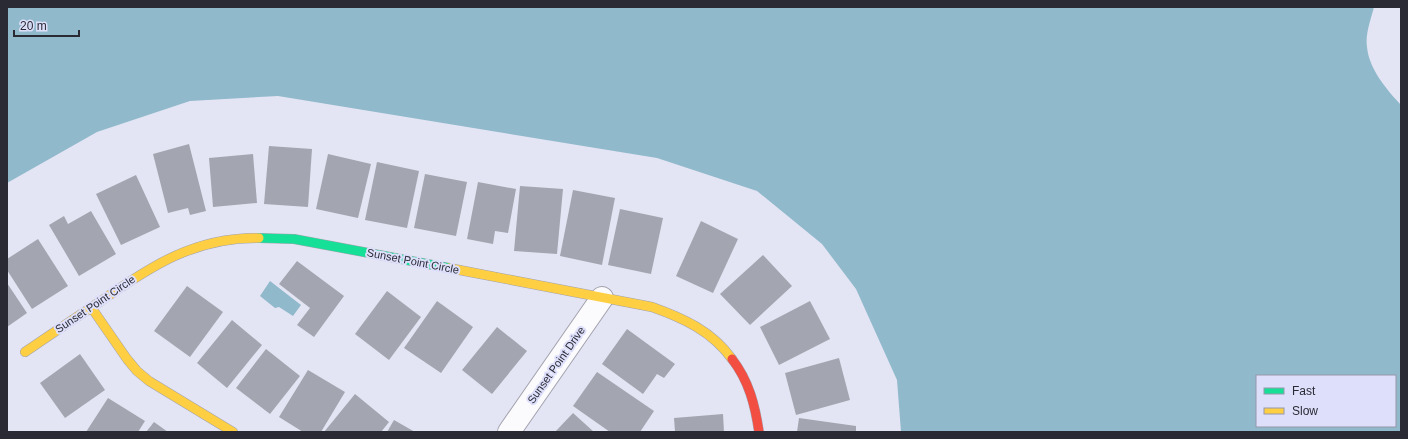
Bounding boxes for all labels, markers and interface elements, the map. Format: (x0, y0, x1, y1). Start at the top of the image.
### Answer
scale bar (14, 12, 79, 38)
text: 20 m (20, 19, 47, 33)
street label: Sunset Point Circle (366, 246, 460, 276)
street label: Sunset Point Circle (53, 273, 137, 335)
street label: Sunset Point Drive (525, 324, 587, 406)
legend (1256, 375, 1396, 427)
text: Fast (1292, 384, 1316, 398)
text: Slow (1292, 404, 1318, 418)

